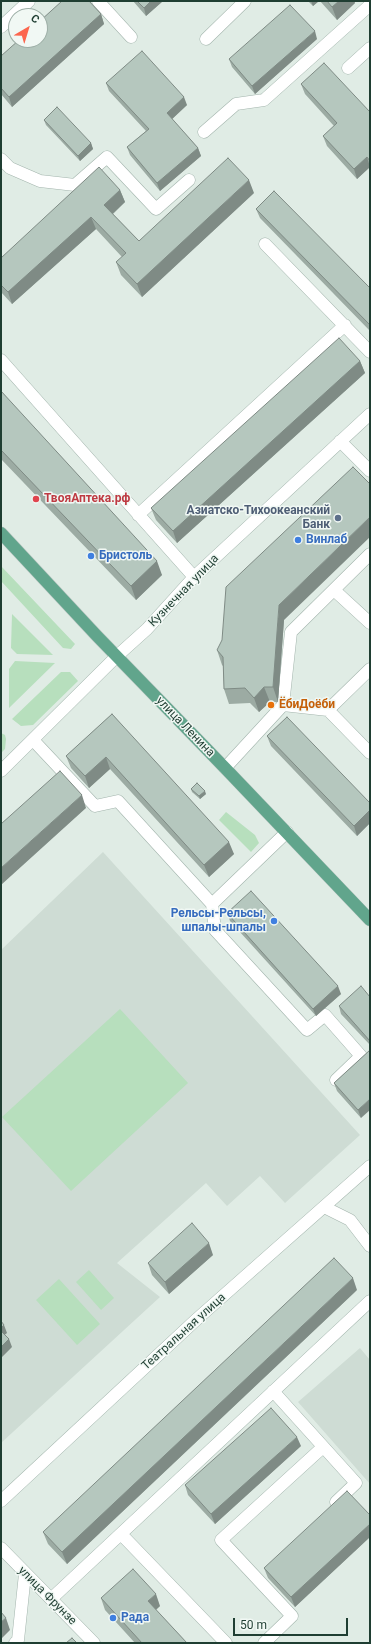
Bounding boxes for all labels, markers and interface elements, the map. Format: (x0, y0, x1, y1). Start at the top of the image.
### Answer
north arrow (8, 8, 48, 48)
text: С (28, 12, 42, 26)
place label: ТвояАптека.рф (44, 492, 130, 506)
marker: ТвояАптека.рф (31, 494, 41, 504)
place label: Азиатско-Тихоокеанский Банк (187, 504, 330, 532)
marker: Азиатско-Тихоокеанский Банк (333, 513, 343, 523)
place label: Винлаб (306, 533, 347, 547)
marker: Винлаб (293, 535, 303, 545)
place label: Бристоль (99, 549, 152, 563)
marker: Бристоль (86, 551, 96, 561)
street label: Кузнечная улица (146, 552, 222, 630)
street label: улица Ленина (153, 694, 217, 760)
place label: ЁбиДоёби (279, 698, 335, 712)
marker: ЁбиДоёби (266, 700, 276, 710)
place label: Рельсы-Рельсы, шпалы-шпалы (171, 907, 266, 935)
marker: Рельсы-Рельсы, шпалы-шпалы (269, 916, 279, 926)
street label: Театральная улица (139, 1291, 229, 1373)
street label: улица Фрунзе (15, 1564, 79, 1628)
scale bar (235, 1610, 350, 1636)
place label: Рада (121, 1611, 149, 1625)
marker: Рада (108, 1613, 118, 1623)
text: 50 m (240, 1618, 267, 1632)

